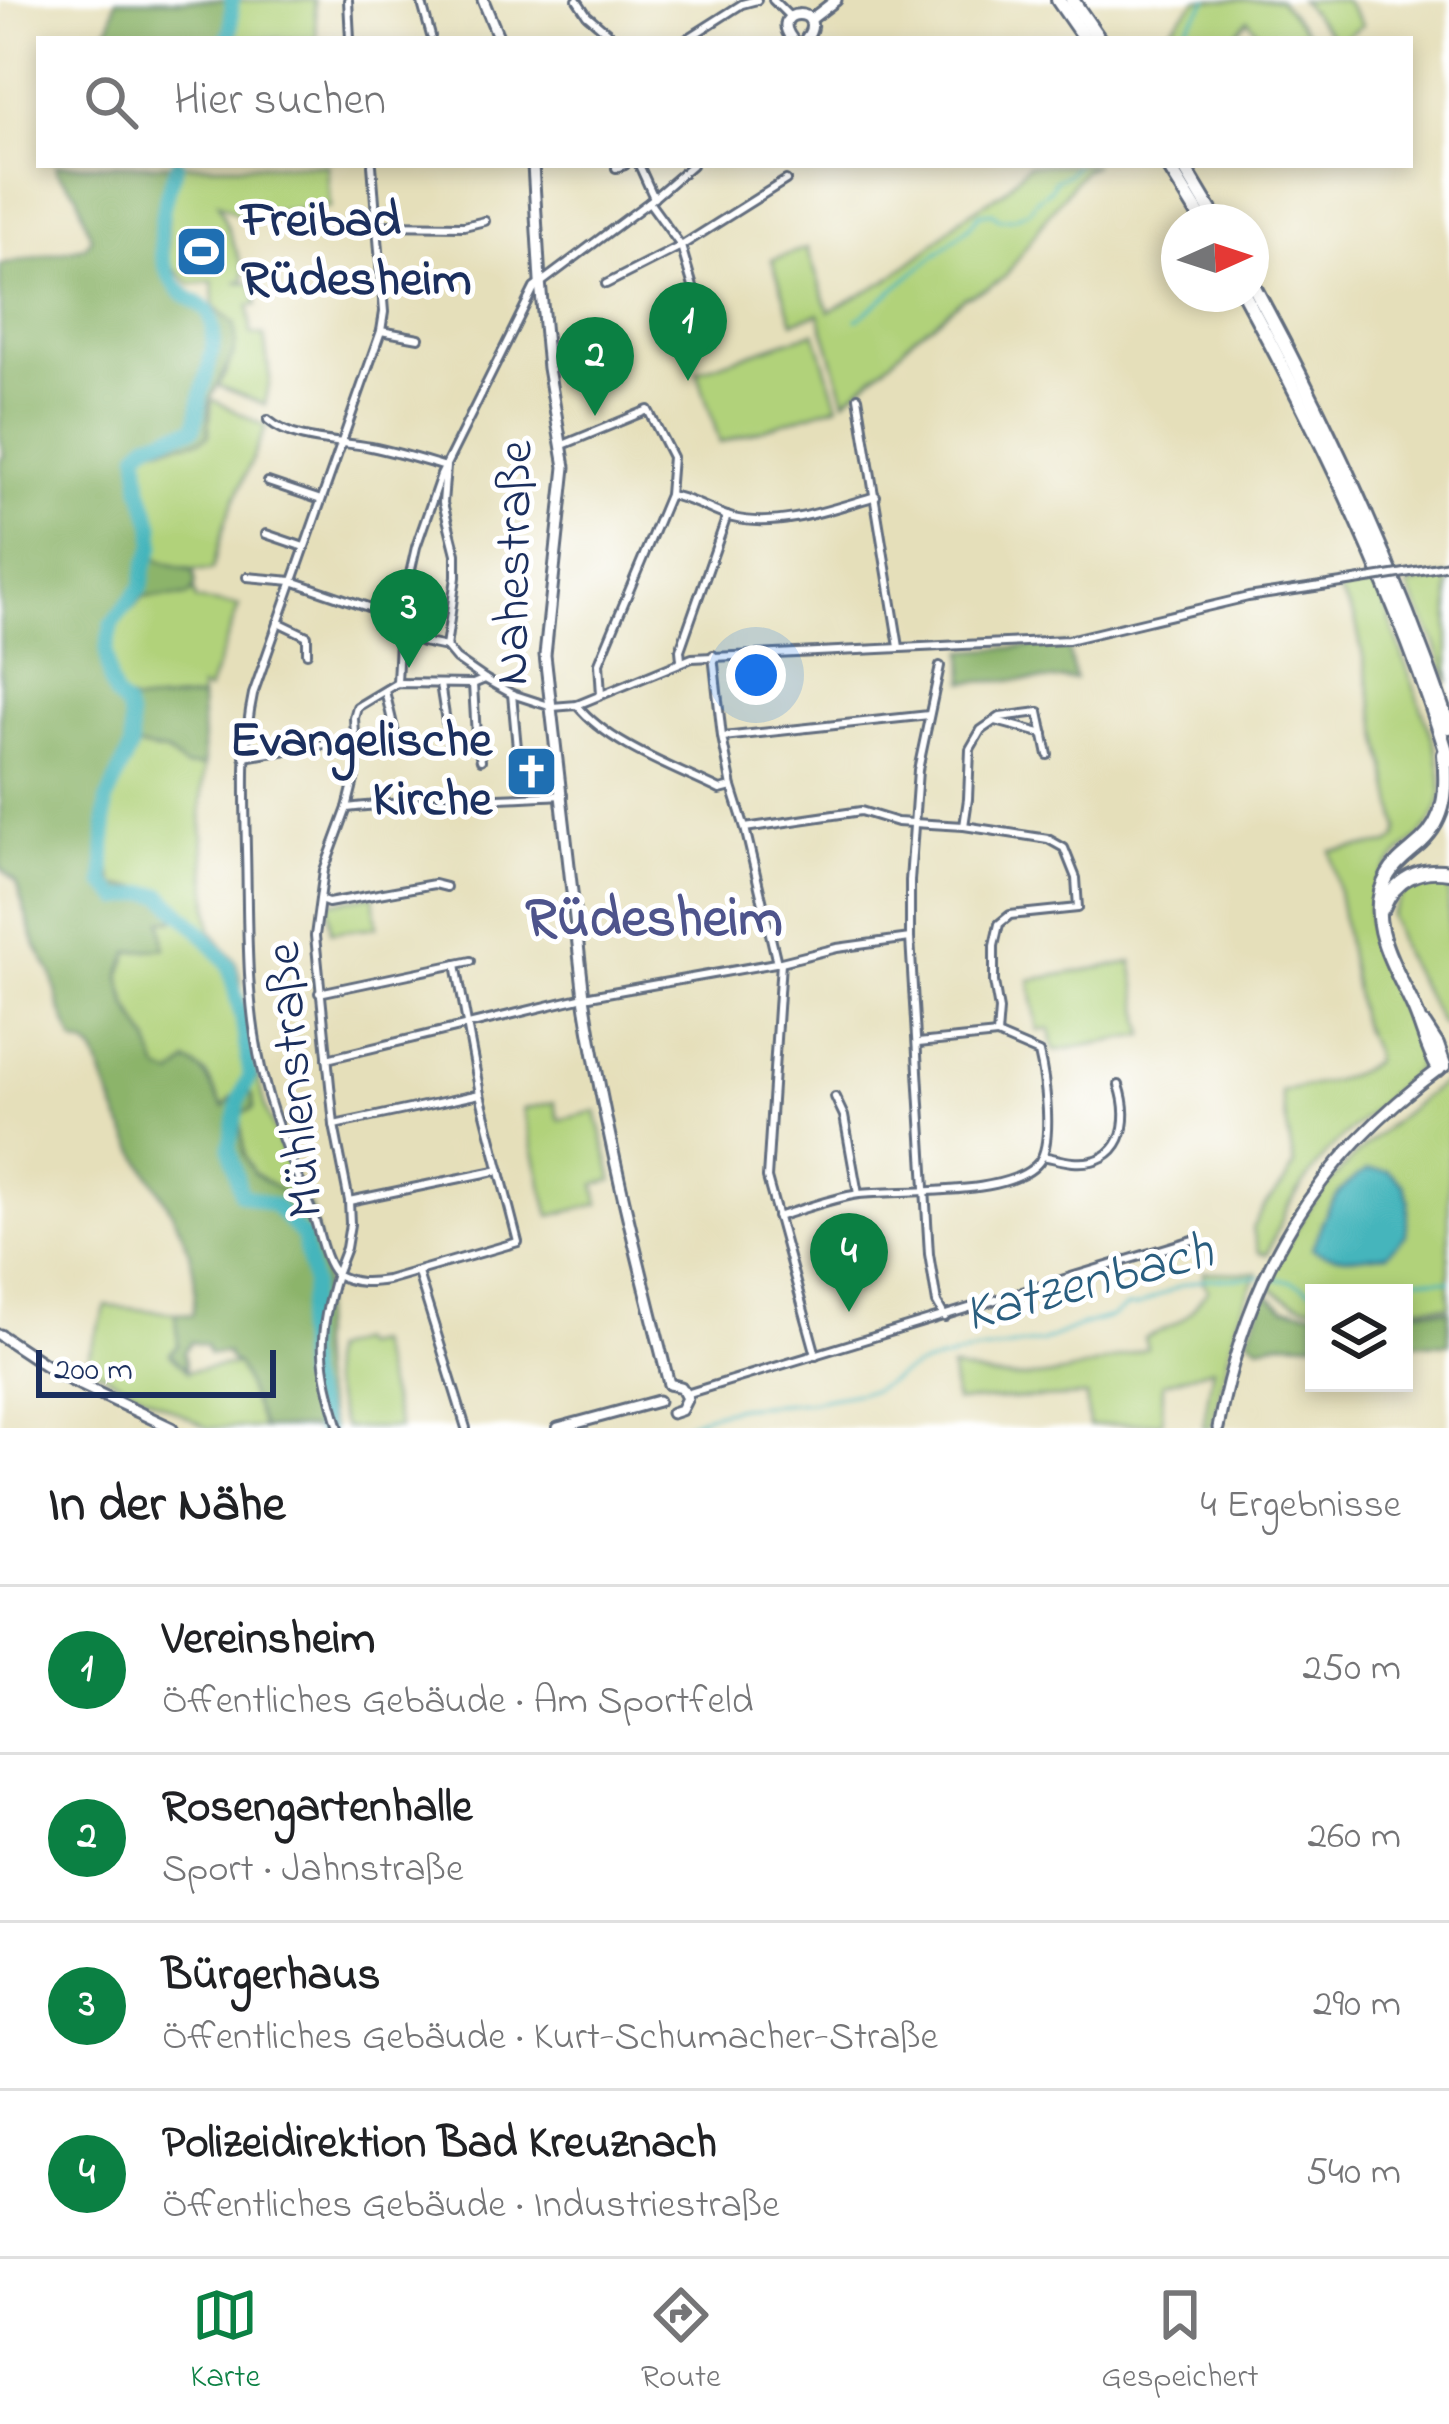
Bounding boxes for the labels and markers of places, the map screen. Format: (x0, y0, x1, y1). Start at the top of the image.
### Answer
place label: Freibad Rüdesheim (239, 185, 472, 319)
sports icon: Freibad Rüdesheim (174, 223, 230, 279)
pin: 1 (649, 282, 727, 381)
pin: 2 (556, 317, 634, 416)
pin: 3 (370, 569, 448, 668)
place label: Evangelische Kirche (230, 705, 493, 839)
church icon: Evangelische Kirche (503, 743, 559, 799)
pin: 4 (810, 1213, 888, 1312)

